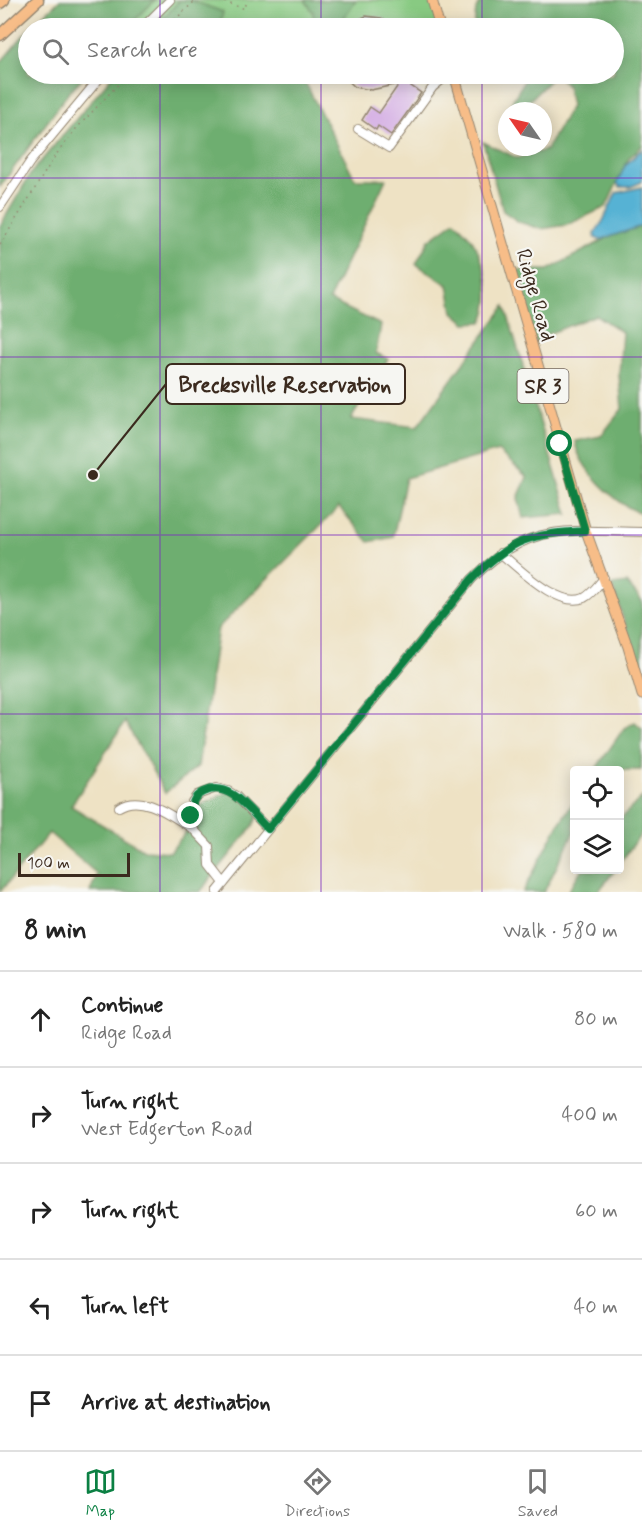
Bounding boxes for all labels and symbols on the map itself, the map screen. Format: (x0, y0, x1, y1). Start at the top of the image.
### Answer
north arrow (498, 102, 552, 156)
street label: Ridge Road (507, 246, 562, 345)
callout: Brecksville Reservation (166, 364, 405, 404)
road number: SR 3 (518, 369, 568, 403)
text: Brecksville Reservation (179, 372, 391, 400)
route start (546, 430, 572, 456)
route end (177, 802, 203, 828)
scale bar (18, 850, 130, 878)

